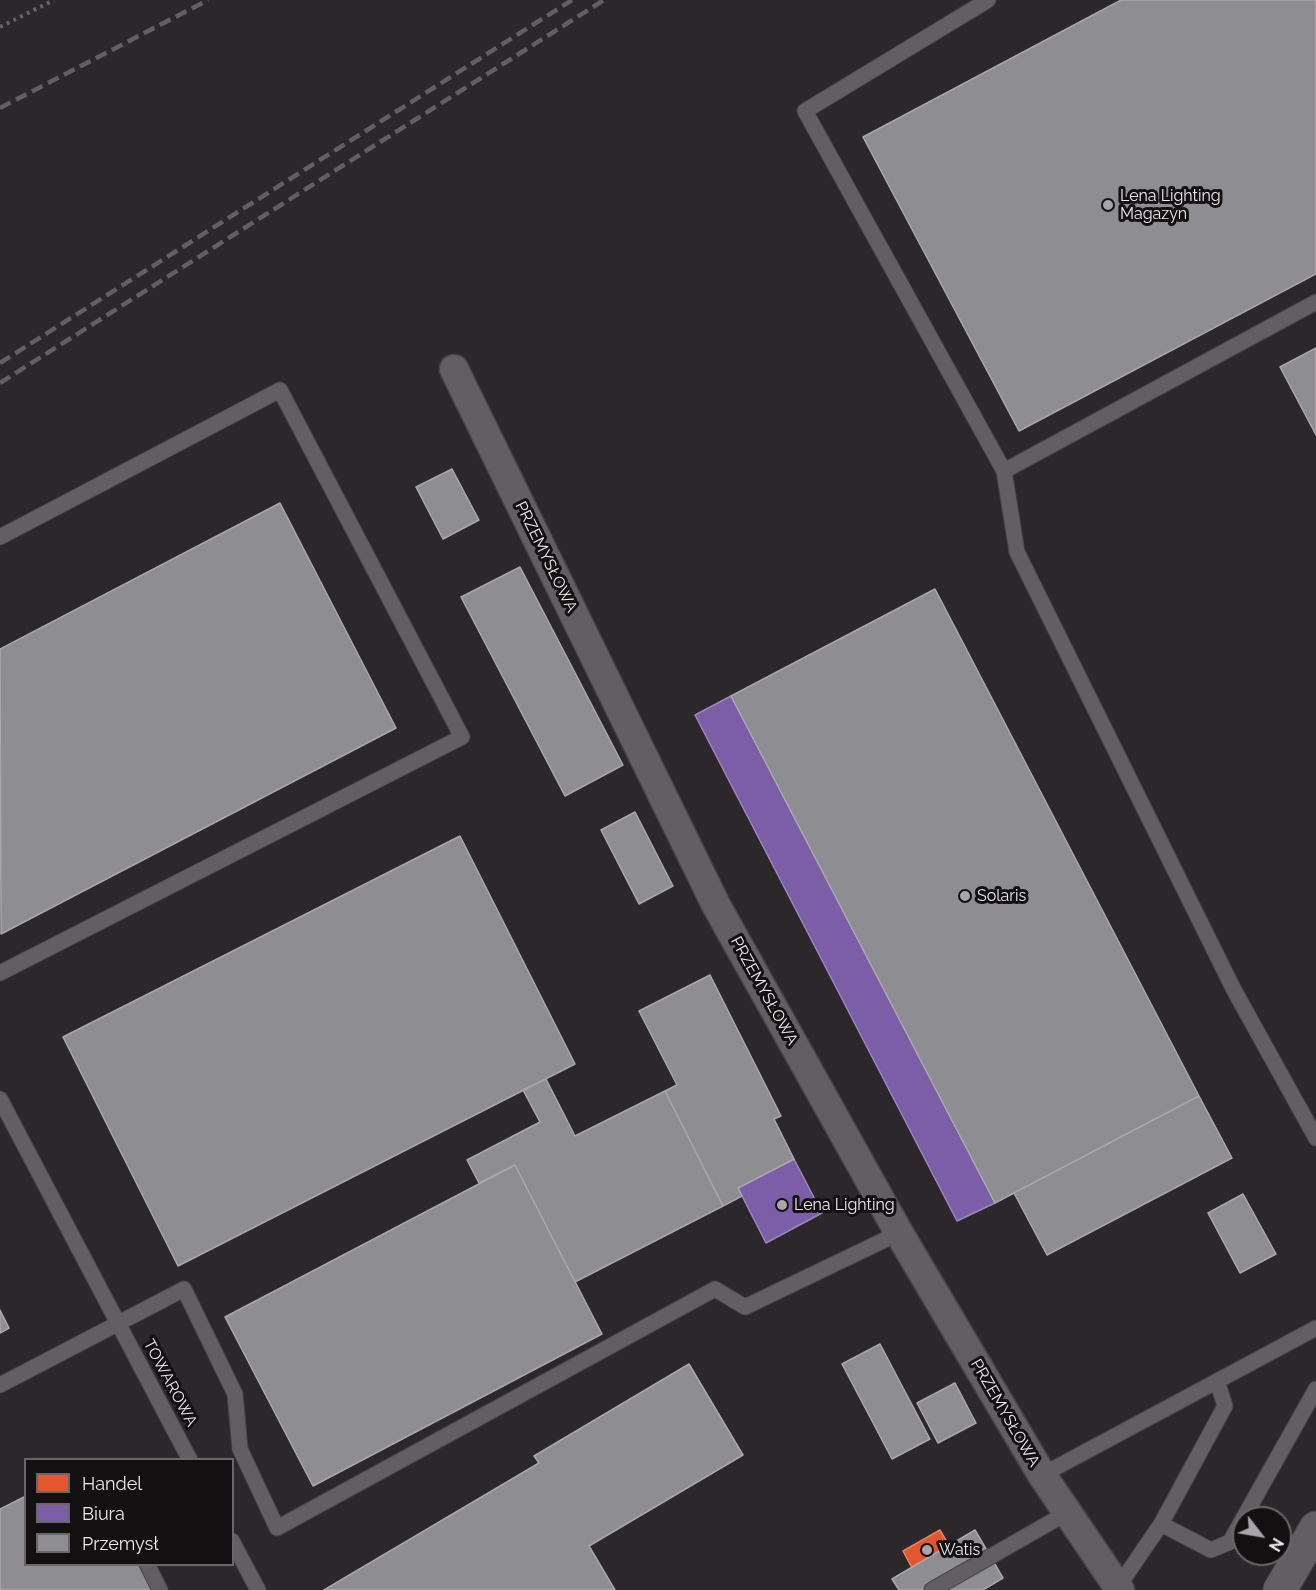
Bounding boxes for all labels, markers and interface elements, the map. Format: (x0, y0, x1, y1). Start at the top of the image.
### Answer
place label: Lena Lighting Magazyn (1120, 186, 1221, 224)
marker: Lena Lighting Magazyn (1101, 198, 1115, 212)
street label: PRZEMYSŁOWA (511, 498, 581, 616)
place label: Solaris (977, 886, 1026, 906)
marker: Solaris (958, 889, 972, 903)
street label: PRZEMYSŁOWA (726, 933, 802, 1049)
place label: Lena Lighting (794, 1195, 895, 1215)
marker: Lena Lighting (775, 1198, 789, 1212)
street label: TOWAROWA (139, 1336, 201, 1430)
street label: PRZEMYSŁOWA (966, 1356, 1044, 1470)
legend (24, 1458, 234, 1566)
text: Handel (82, 1473, 142, 1494)
text: Biura (82, 1503, 125, 1524)
north arrow (1232, 1506, 1292, 1566)
text: Przemysł (82, 1533, 159, 1554)
text: N (1265, 1534, 1287, 1555)
place label: Watis (939, 1540, 980, 1560)
marker: Watis (920, 1543, 934, 1557)

